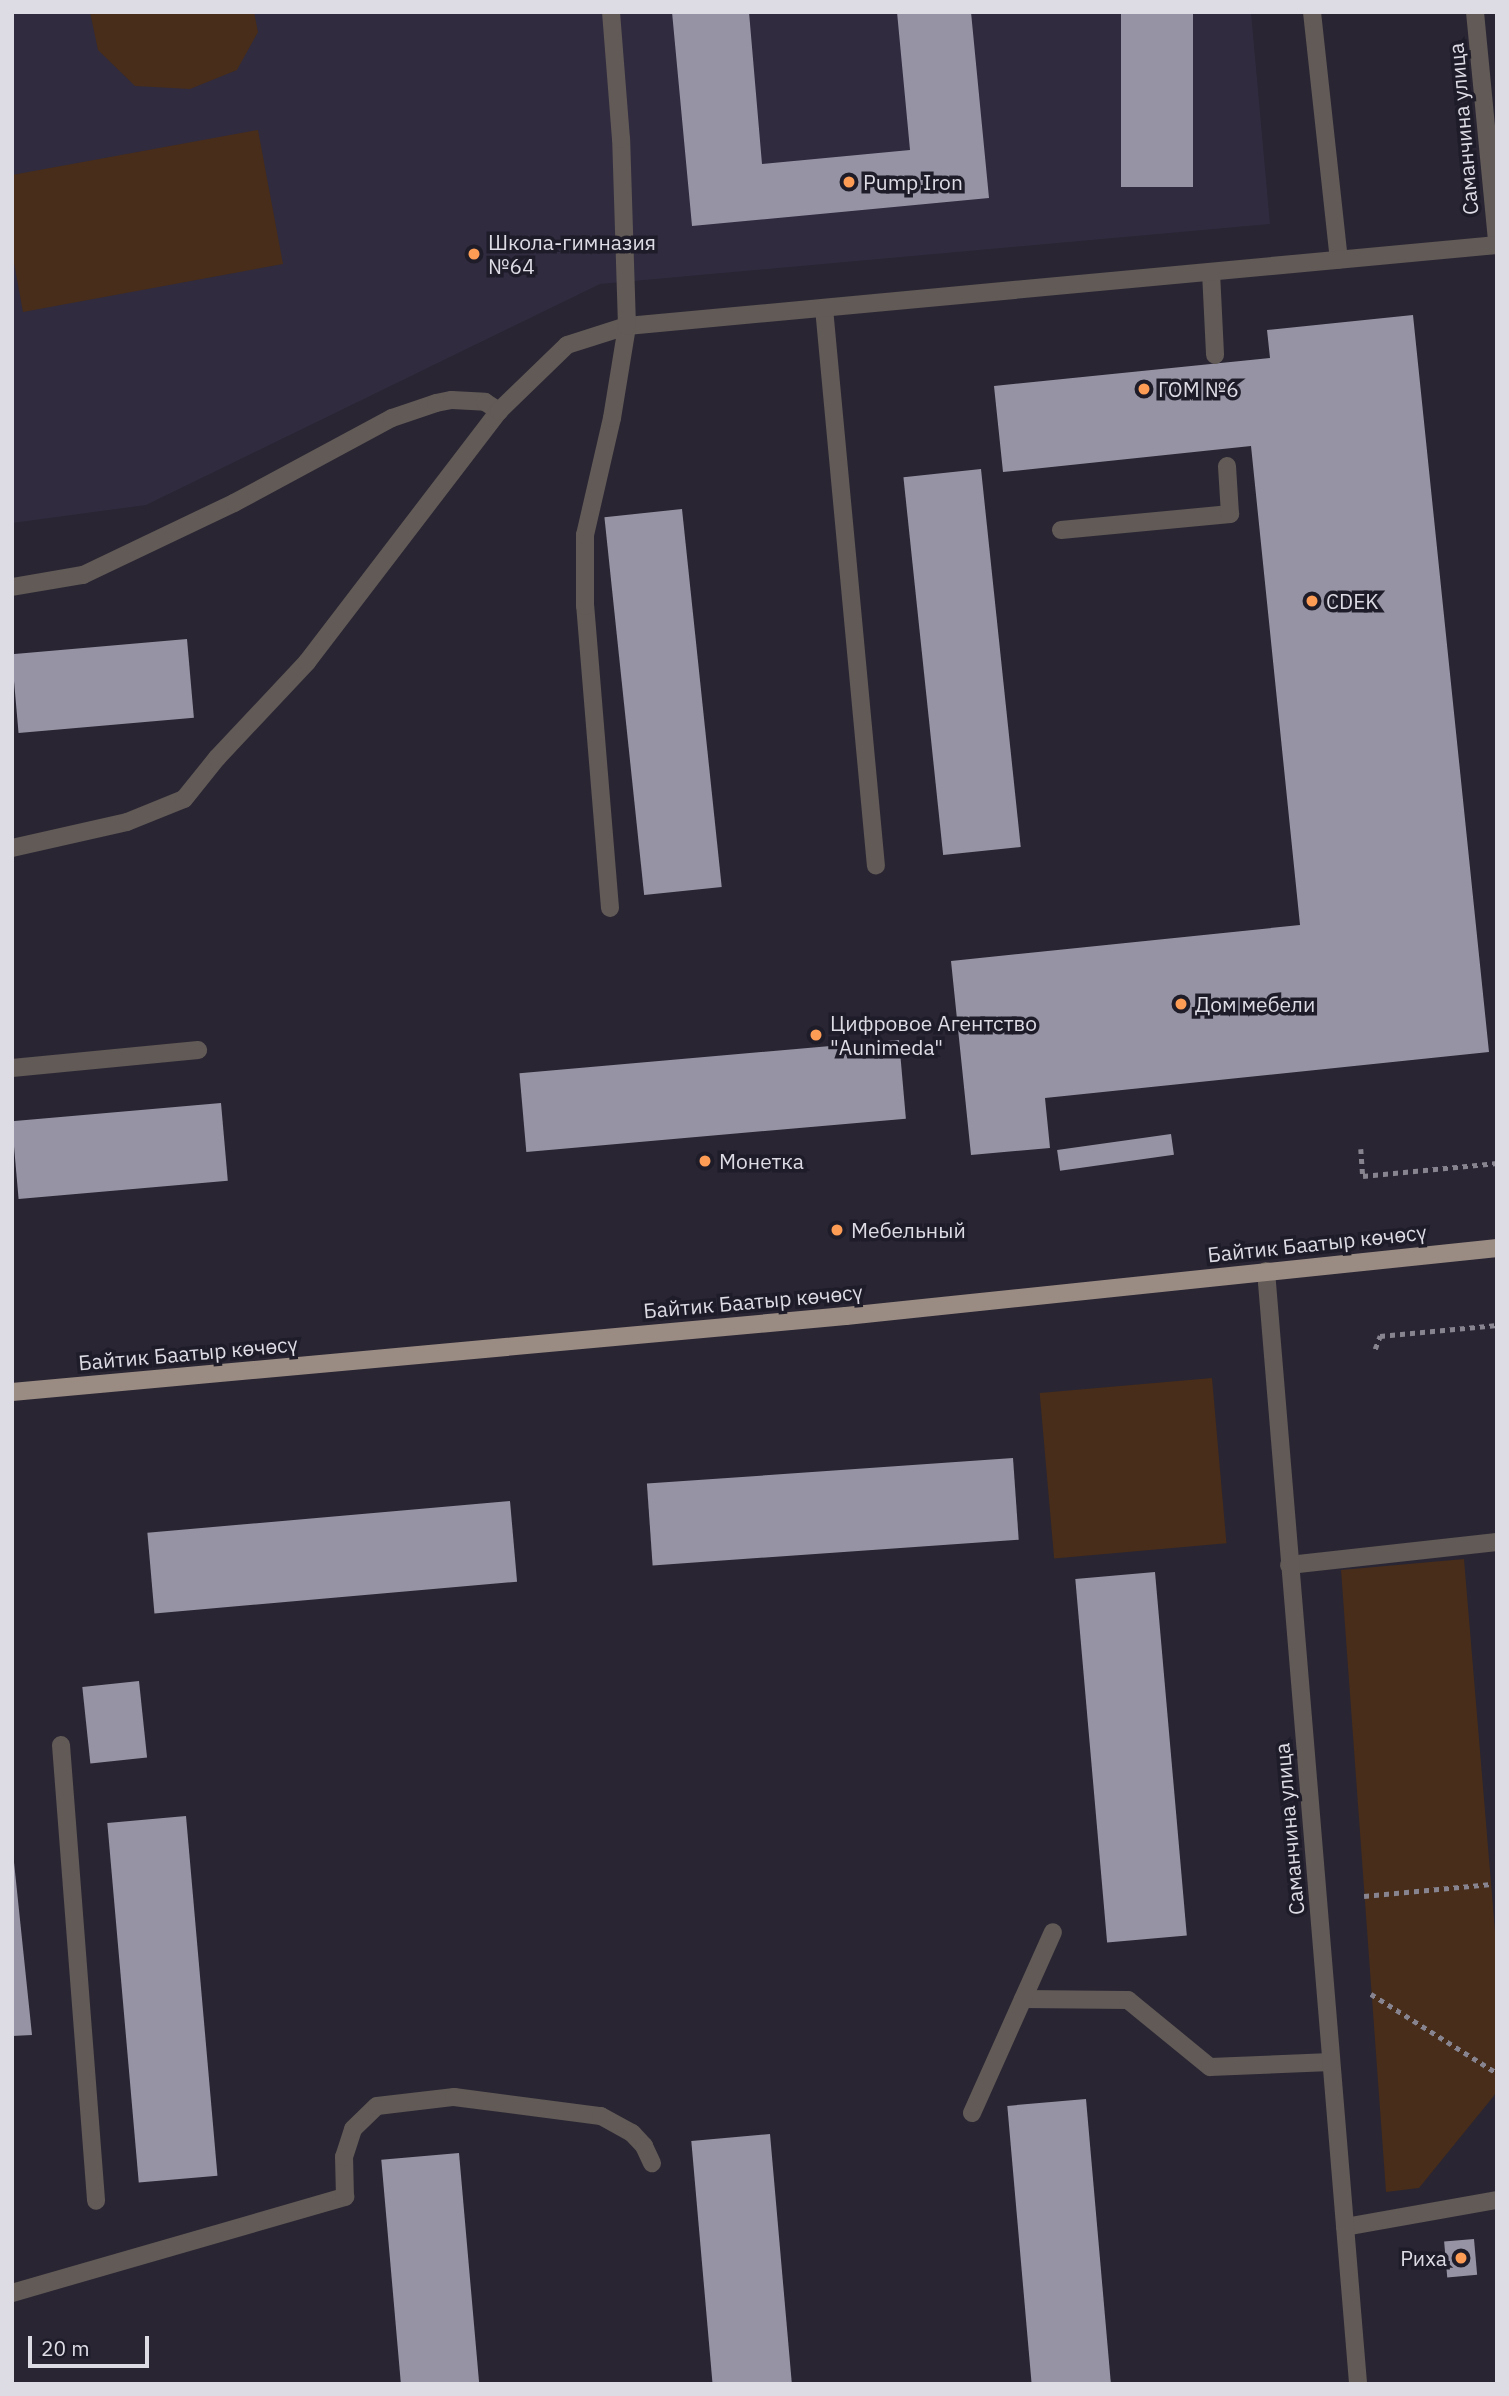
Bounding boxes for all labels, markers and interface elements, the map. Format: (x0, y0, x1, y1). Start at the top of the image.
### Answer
street label: Саманчина улица (1443, 42, 1483, 216)
place label: Pump Iron (863, 169, 963, 195)
marker: Pump Iron (841, 174, 857, 190)
place label: Школа-гимназия №64 (488, 229, 656, 279)
marker: Школа-гимназия №64 (466, 246, 482, 262)
place label: ГОМ №6 (1158, 376, 1239, 402)
marker: ГОМ №6 (1136, 381, 1152, 397)
place label: CDEK (1326, 588, 1379, 614)
marker: CDEK (1304, 593, 1320, 609)
place label: Дом мебели (1195, 991, 1315, 1017)
marker: Дом мебели (1173, 996, 1189, 1012)
place label: Цифровое Агентство "Aunimeda" (830, 1010, 1037, 1060)
marker: Цифровое Агентство "Aunimeda" (808, 1027, 824, 1043)
place label: Монетка (719, 1148, 804, 1174)
marker: Монетка (697, 1153, 713, 1169)
place label: Мебельный (851, 1217, 966, 1243)
street label: Байтик Баатыр көчөсү (1206, 1219, 1428, 1267)
marker: Мебельный (829, 1222, 845, 1238)
street label: Байтик Баатыр көчөсү (642, 1279, 864, 1323)
street label: Байтик Баатыр көчөсү (77, 1331, 299, 1375)
street label: Саманчина улица (1269, 1742, 1309, 1916)
place label: Риха (1400, 2245, 1447, 2271)
marker: Риха (1453, 2250, 1469, 2266)
scale bar (32, 2322, 152, 2366)
text: 20 m (41, 2334, 90, 2362)

